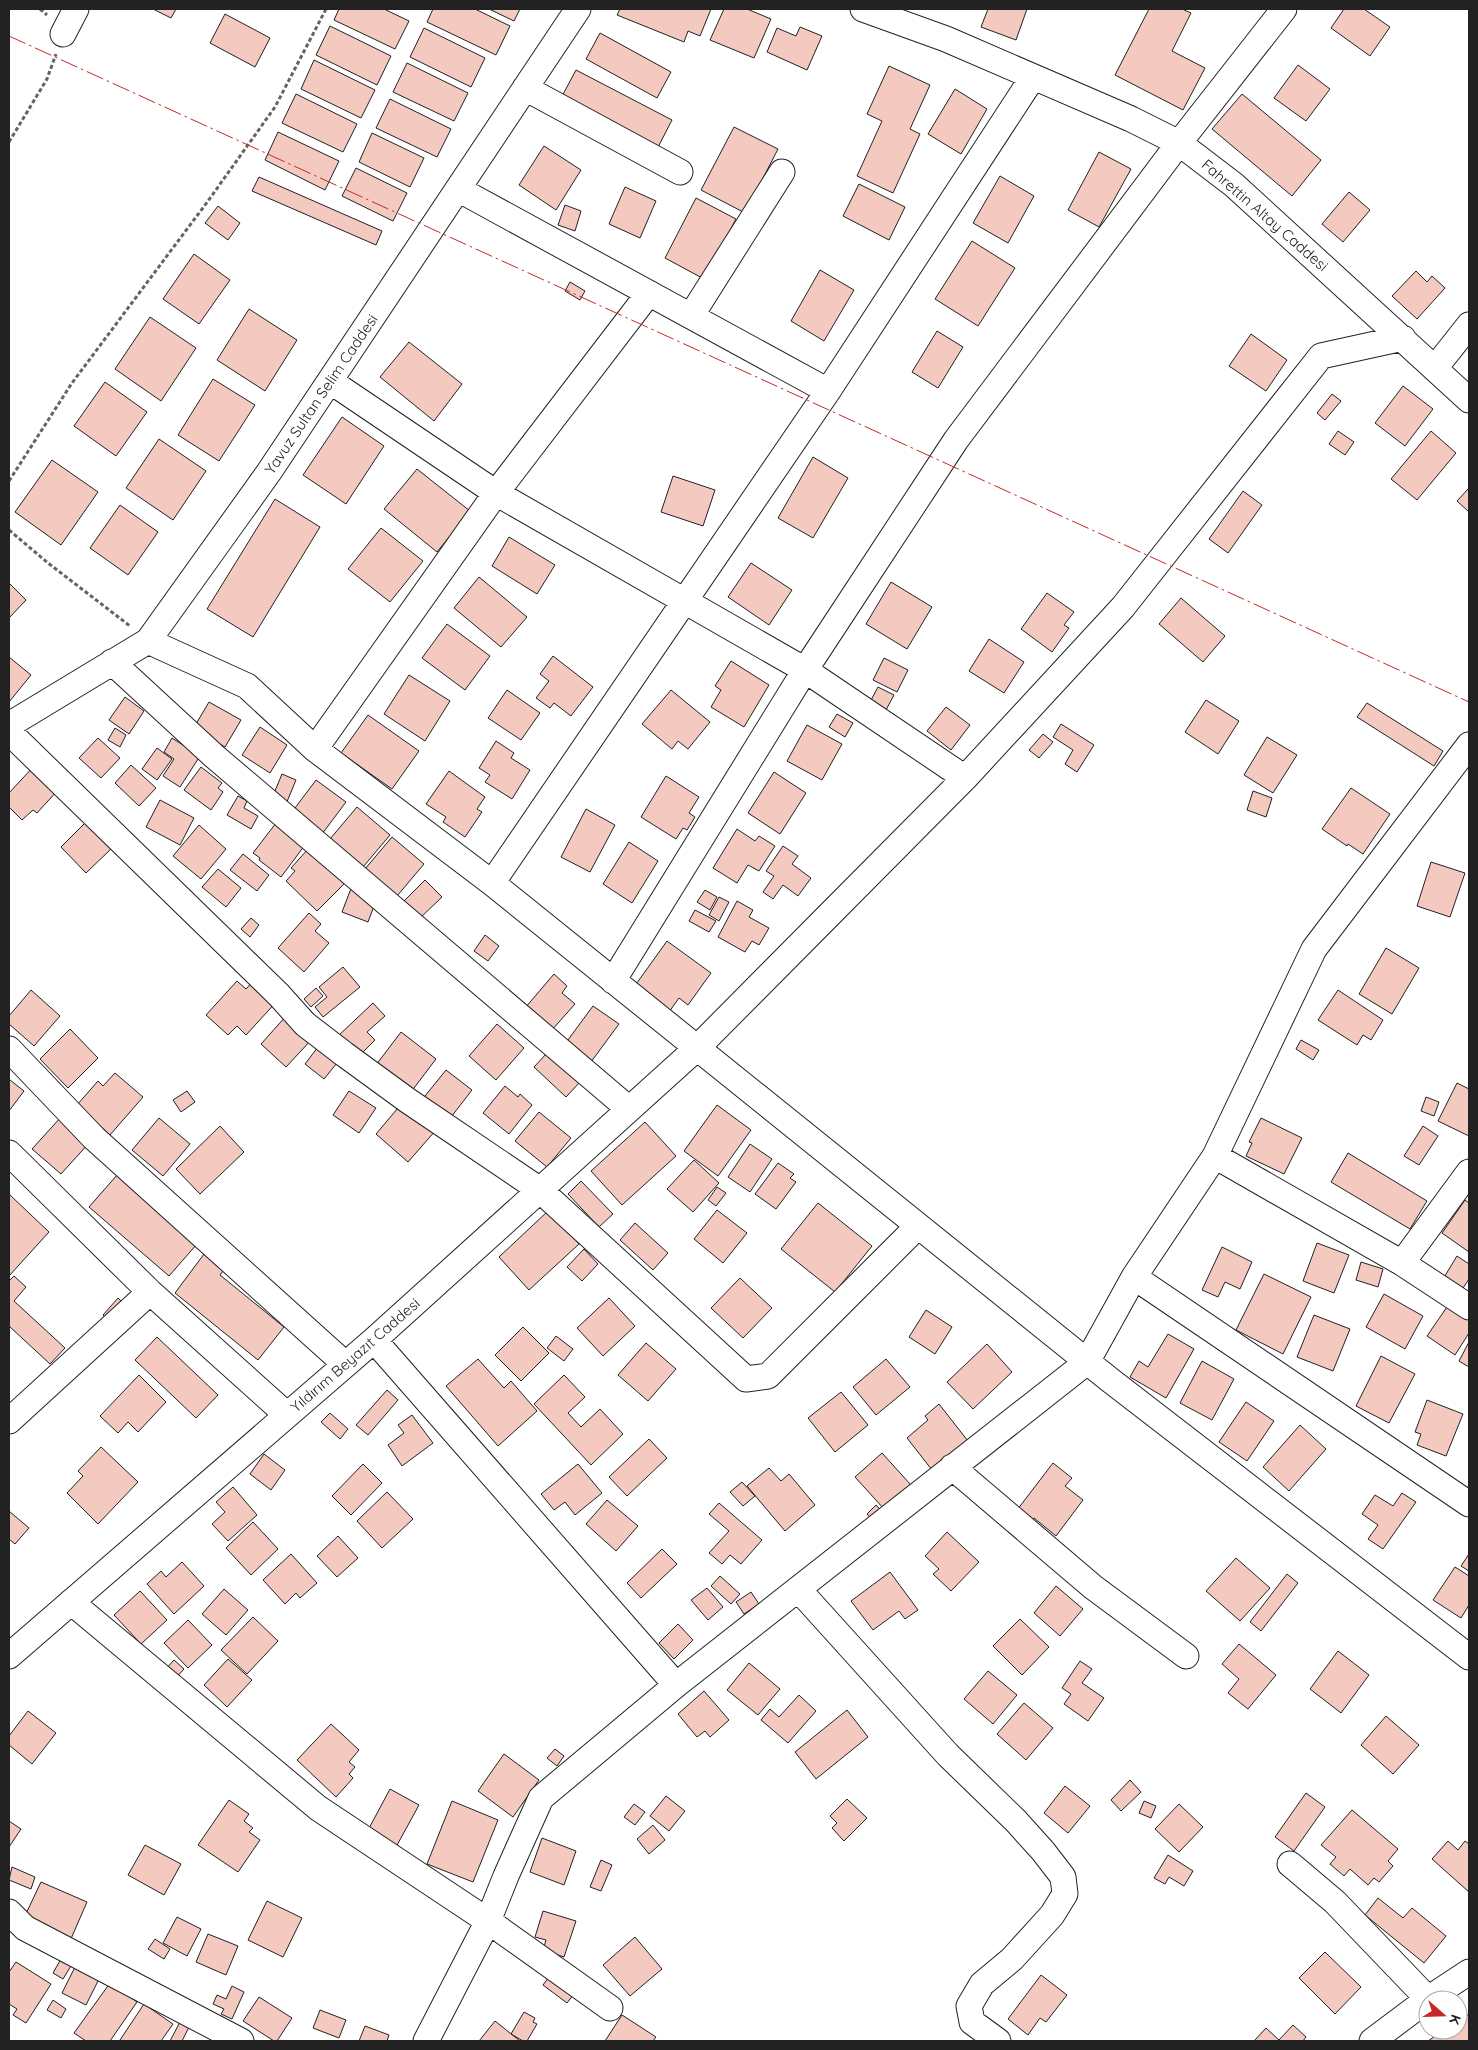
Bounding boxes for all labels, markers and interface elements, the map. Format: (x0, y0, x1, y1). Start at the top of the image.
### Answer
street label: Fahrettin Altay Caddesi (1198, 155, 1332, 275)
street label: Yavuz Sultan Selim Caddesi (260, 310, 382, 478)
street label: Yıldırım Beyazıt Caddesi (286, 1294, 424, 1416)
north arrow (1418, 1990, 1468, 2040)
text: K (1445, 2012, 1465, 2027)

